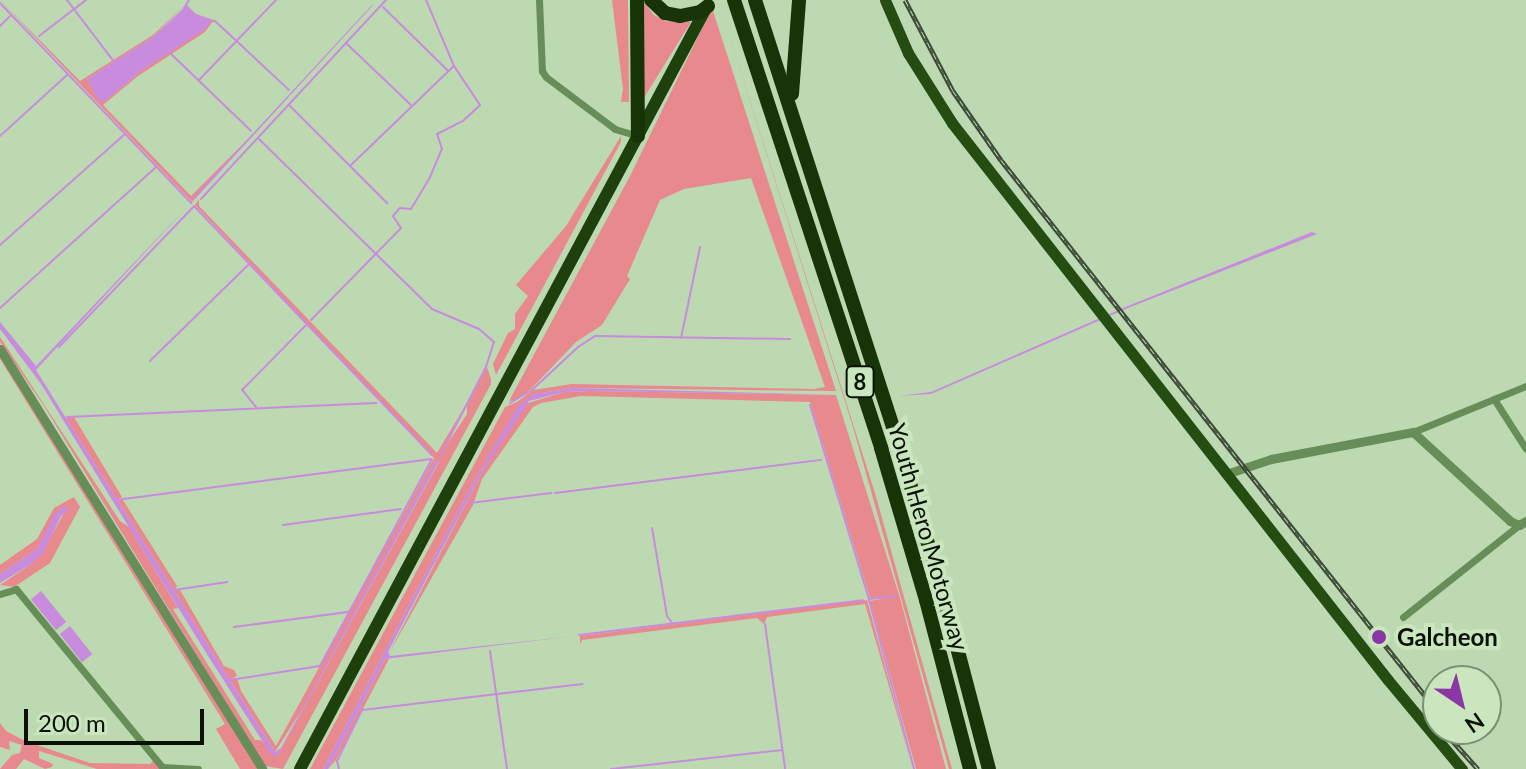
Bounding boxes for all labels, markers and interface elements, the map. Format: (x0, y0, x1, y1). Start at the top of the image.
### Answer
road number: 8 (844, 364, 876, 400)
street label: Youth Hero Motorway (883, 420, 975, 654)
place label: Galcheon (1397, 623, 1498, 651)
marker: Galcheon (1368, 626, 1390, 648)
north arrow (1422, 665, 1502, 745)
scale bar (28, 693, 208, 743)
text: 200 m (38, 708, 106, 737)
text: N (1460, 708, 1490, 739)

